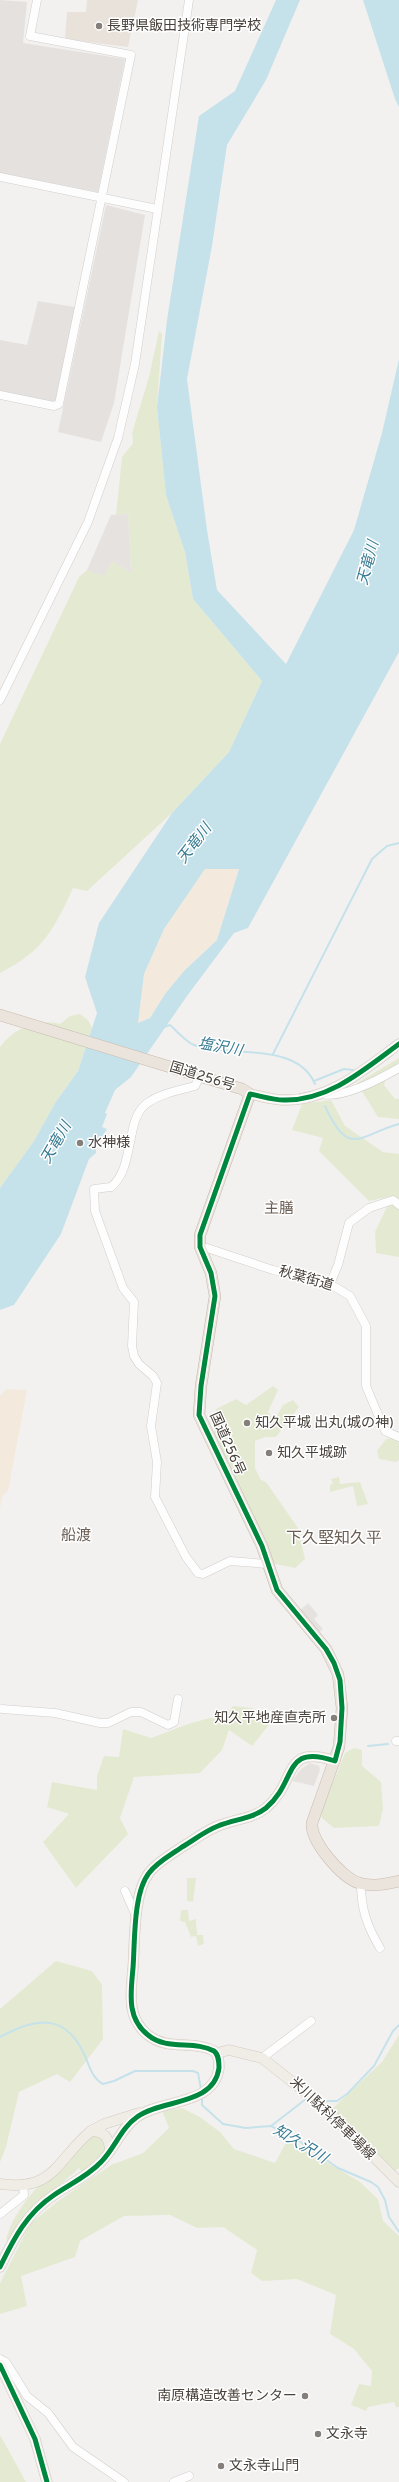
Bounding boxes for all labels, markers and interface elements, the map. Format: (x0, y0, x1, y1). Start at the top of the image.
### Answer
place label: 長野県飯田技術専門学校 (107, 17, 261, 35)
marker: 長野県飯田技術専門学校 (94, 21, 104, 31)
water label: 天竜川 (354, 537, 385, 587)
water label: 天竜川 (174, 819, 218, 868)
water label: 塩沢川 (196, 1035, 246, 1062)
street label: 国道256号 (167, 1059, 237, 1095)
water label: 天竜川 (38, 1117, 77, 1167)
place label: 水神様 (88, 1135, 130, 1152)
marker: 水神様 (75, 1138, 85, 1148)
district label: 主膳 (264, 1200, 294, 1219)
street label: 秋葉街道 (277, 1263, 335, 1295)
street label: 国道256号 (205, 1410, 249, 1478)
place label: 知久平城 出丸(城の神) (255, 1415, 394, 1432)
marker: 知久平城 出丸(城の神) (242, 1418, 252, 1428)
place label: 知久平城跡 (277, 1445, 347, 1462)
marker: 知久平城跡 (264, 1448, 274, 1458)
district label: 船渡 (61, 1527, 91, 1546)
district label: 下久堅知久平 (286, 1529, 382, 1549)
place label: 知久平地産直売所 (214, 1709, 326, 1727)
marker: 知久平地産直売所 (329, 1713, 339, 1723)
street label: 米川駄科停車場線 (286, 2074, 378, 2164)
water label: 知久沢川 (269, 2121, 332, 2170)
place label: 南原構造改善センター (157, 2388, 297, 2405)
marker: 南原構造改善センター (300, 2391, 310, 2401)
place label: 文永寺 (326, 2426, 368, 2443)
marker: 文永寺 (313, 2429, 323, 2439)
place label: 文永寺山門 (229, 2458, 299, 2475)
marker: 文永寺山門 (216, 2461, 226, 2471)

